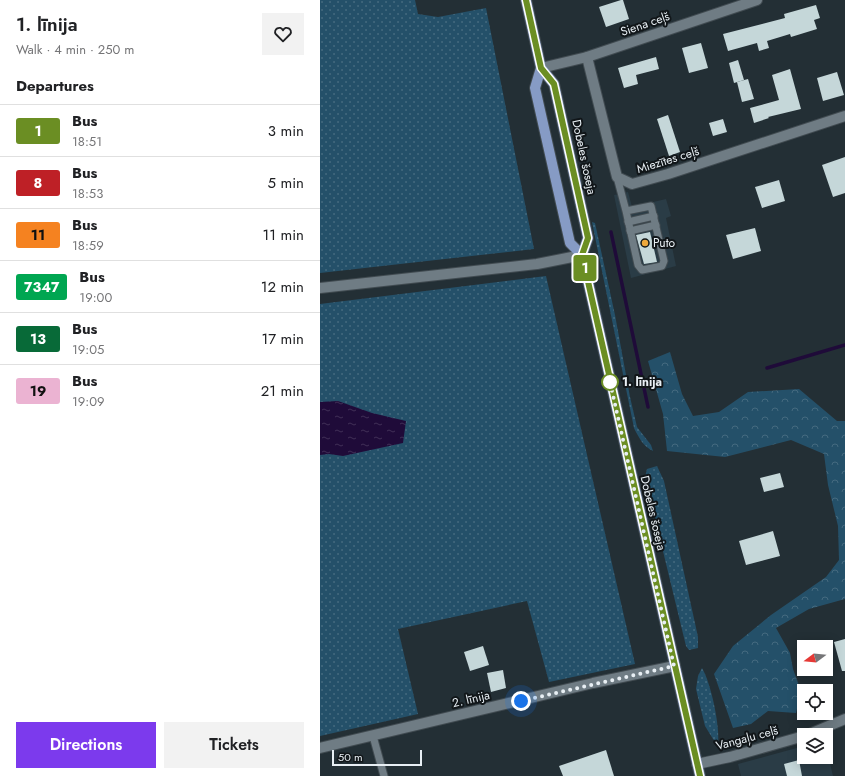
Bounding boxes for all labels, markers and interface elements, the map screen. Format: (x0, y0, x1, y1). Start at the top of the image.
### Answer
street label: Siena ceļš (618, 7, 672, 41)
text: 1. līnija (16, 11, 78, 38)
button: heart (262, 13, 304, 55)
text: Walk · 4 min · 250 m (16, 40, 134, 59)
text: Departures (16, 75, 94, 97)
text: Bus (72, 110, 97, 132)
street label: Dobeles šoseja (567, 118, 601, 196)
text: 3 min (268, 120, 304, 142)
text: 1 (34, 121, 42, 141)
text: 18:51 (72, 132, 102, 151)
street label: Miezītes ceļš (635, 142, 702, 178)
text: Bus (72, 162, 97, 184)
text: 5 min (268, 172, 304, 194)
text: 8 (34, 173, 42, 193)
text: 18:53 (72, 184, 103, 203)
text: Bus (72, 214, 97, 236)
text: 11 min (263, 224, 304, 246)
text: 11 (31, 225, 45, 245)
place label: Puto (653, 234, 676, 252)
text: 18:59 (72, 236, 104, 255)
marker: Puto (640, 238, 650, 248)
line badge: 1 (572, 255, 598, 281)
text: 1 (581, 258, 589, 278)
text: Bus (79, 266, 105, 288)
text: 12 min (261, 276, 304, 298)
text: 7347 (24, 277, 59, 297)
text: 19:00 (79, 288, 112, 307)
text: Bus (72, 318, 97, 340)
text: 17 min (261, 328, 304, 350)
text: 13 (30, 329, 46, 349)
text: 19:05 (72, 340, 104, 359)
text: Bus (72, 370, 97, 392)
marker: 1. līnija (601, 373, 619, 391)
place label: 1. līnija (622, 373, 662, 391)
text: 21 min (261, 380, 304, 402)
text: 19 (30, 381, 46, 401)
text: 19:09 (72, 392, 105, 411)
street label: Dobeles šoseja (636, 474, 670, 552)
north arrow (797, 640, 833, 676)
map controls (797, 640, 833, 764)
button: locate (797, 684, 833, 720)
street label: 2. līnija (450, 686, 492, 712)
your location (511, 691, 531, 711)
street label: Vangaļu ceļš (714, 721, 780, 755)
button: Directions (16, 722, 156, 768)
button: Tickets (164, 722, 304, 768)
button: layers (797, 728, 833, 764)
scale bar (332, 748, 422, 767)
text: 50 m (338, 749, 363, 765)

